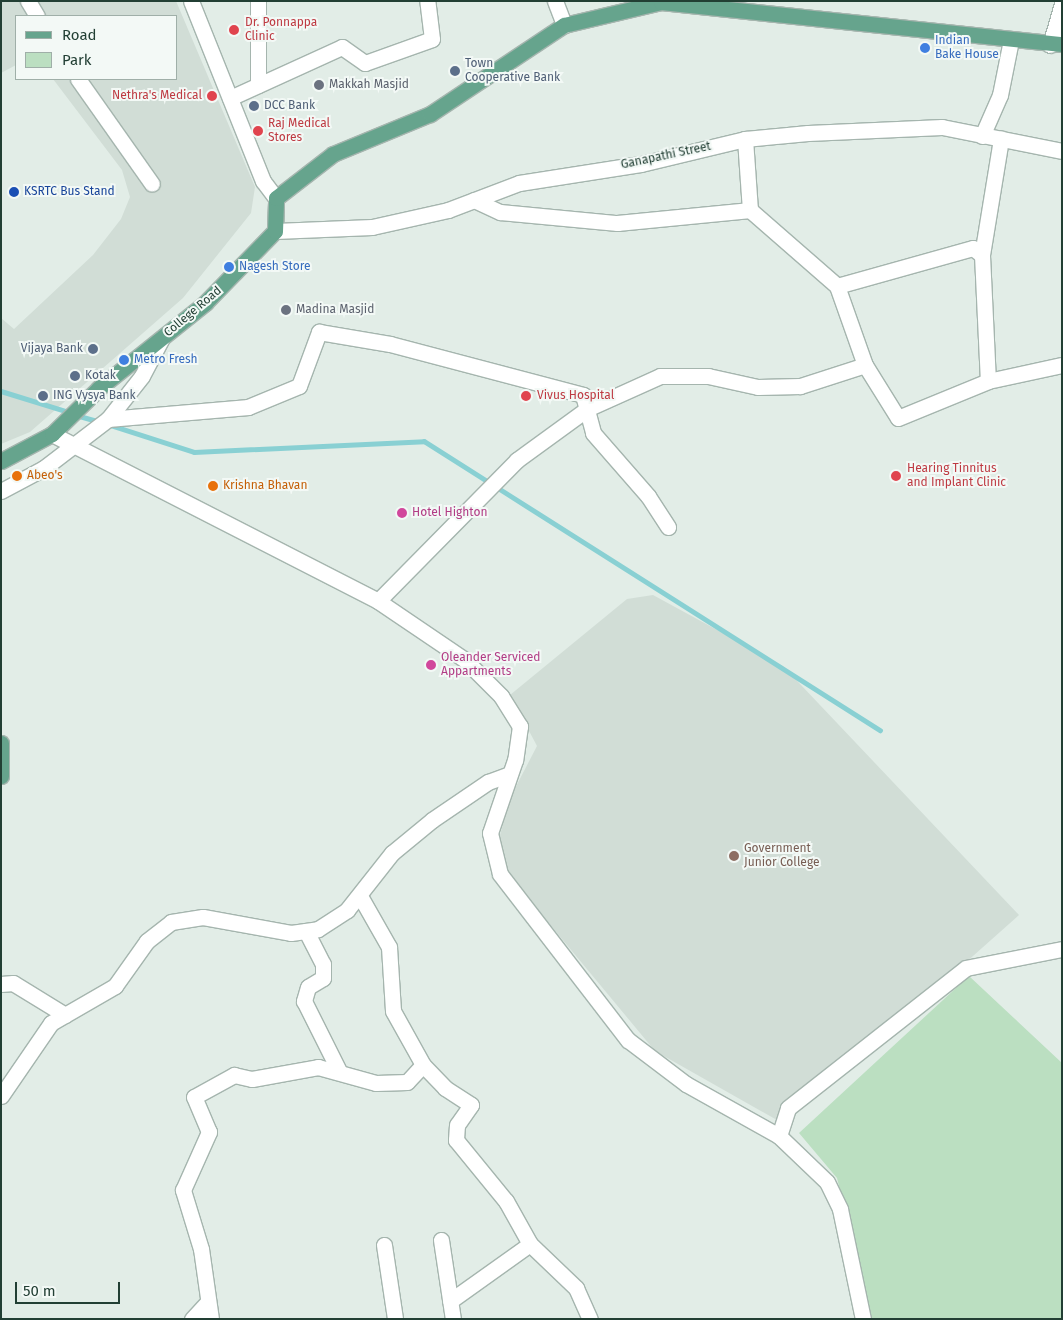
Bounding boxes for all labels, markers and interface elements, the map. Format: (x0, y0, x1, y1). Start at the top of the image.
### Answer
legend (15, 15, 178, 80)
place label: Dr. Ponnappa Clinic (245, 16, 317, 44)
marker: Dr. Ponnappa Clinic (227, 23, 241, 37)
text: Road (62, 26, 97, 44)
place label: Indian Bake House (935, 34, 999, 62)
marker: Indian Bake House (919, 42, 931, 54)
text: Park (62, 51, 92, 69)
place label: Town Cooperative Bank (465, 57, 560, 85)
marker: Town Cooperative Bank (449, 65, 461, 77)
place label: Makkah Masjid (329, 78, 409, 92)
marker: Makkah Masjid (313, 79, 325, 91)
place label: Nethra's Medical (112, 89, 202, 103)
marker: Nethra's Medical (206, 90, 218, 102)
place label: DCC Bank (264, 99, 315, 113)
marker: DCC Bank (248, 100, 260, 112)
place label: Raj Medical Stores (268, 117, 330, 145)
marker: Raj Medical Stores (252, 125, 264, 137)
street label: Ganapathi Street (620, 139, 712, 173)
place label: KSRTC Bus Stand (24, 185, 115, 199)
marker: KSRTC Bus Stand (8, 186, 20, 198)
place label: Nagesh Store (239, 260, 311, 274)
marker: Nagesh Store (223, 261, 235, 273)
street label: College Road (161, 284, 225, 340)
place label: Madina Masjid (296, 303, 374, 317)
marker: Madina Masjid (280, 304, 292, 316)
place label: Vijaya Bank (21, 342, 83, 356)
marker: Vijaya Bank (87, 343, 99, 355)
place label: Metro Fresh (134, 353, 198, 367)
marker: Metro Fresh (118, 354, 130, 366)
place label: Kotak (85, 369, 116, 383)
marker: Kotak (69, 370, 81, 382)
place label: ING Vysya Bank (53, 389, 136, 403)
marker: Vivus Hospital (519, 389, 533, 403)
place label: Vivus Hospital (537, 389, 614, 403)
marker: ING Vysya Bank (37, 390, 49, 402)
place label: Hearing Tinnitus and Implant Clinic (907, 462, 1006, 490)
place label: Abeo's (27, 469, 63, 483)
marker: Hearing Tinnitus and Implant Clinic (889, 469, 903, 483)
marker: Abeo's (11, 470, 23, 482)
place label: Krishna Bhavan (223, 479, 307, 493)
marker: Krishna Bhavan (207, 480, 219, 492)
place label: Hotel Highton (412, 506, 488, 520)
marker: Hotel Highton (396, 507, 408, 519)
place label: Oleander Serviced Appartments (441, 651, 540, 679)
marker: Oleander Serviced Appartments (425, 659, 437, 671)
place label: Government Junior College (744, 842, 819, 870)
marker: Government Junior College (728, 850, 740, 862)
scale bar (18, 1272, 122, 1304)
text: 50 m (23, 1282, 56, 1300)

